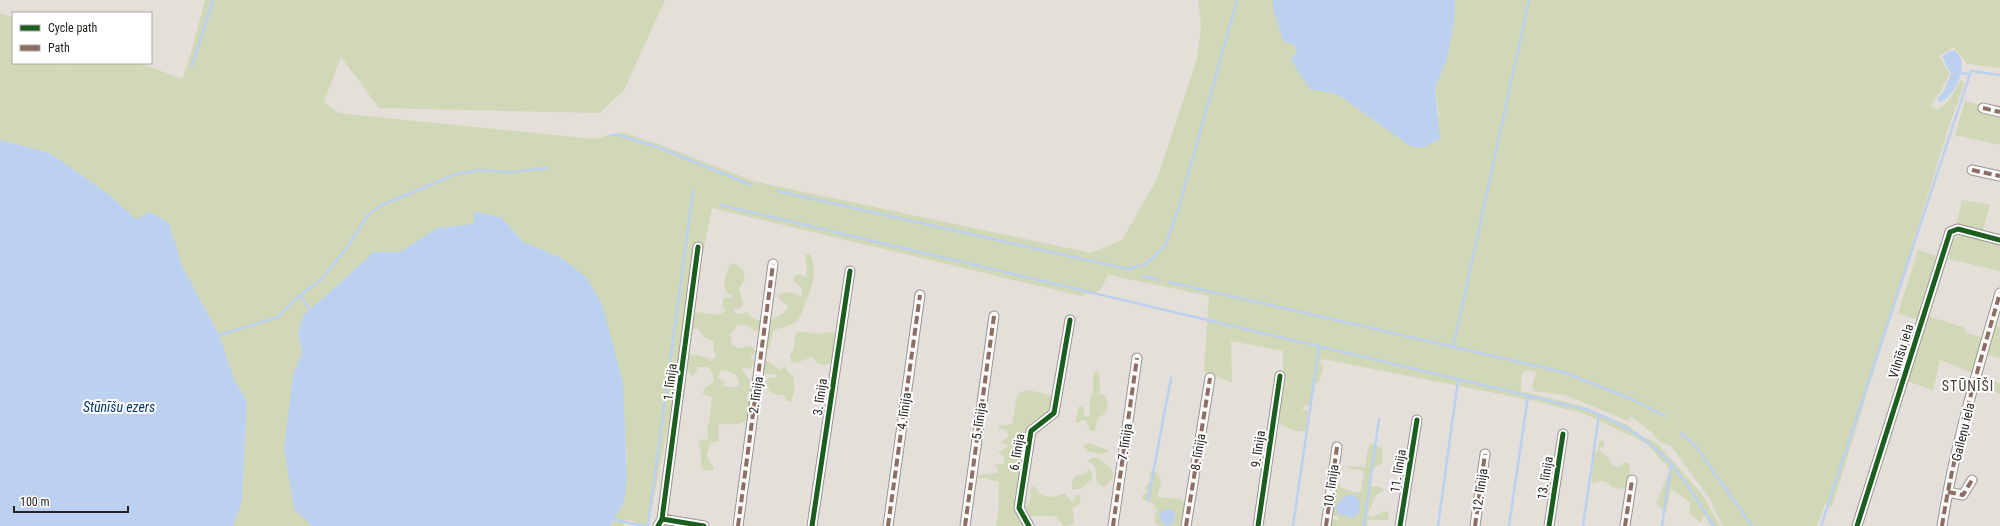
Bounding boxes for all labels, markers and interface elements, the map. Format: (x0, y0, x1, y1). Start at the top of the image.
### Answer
legend (12, 12, 152, 64)
text: Cycle path (48, 21, 98, 35)
text: Path (48, 41, 70, 55)
street label: Vilnīšu iela (1886, 322, 1916, 380)
street label: 1. līnija (660, 363, 680, 401)
street label: 2. līnija (746, 375, 766, 415)
street label: 3. līnija (810, 377, 830, 417)
district label: STŪNĪŠI (1942, 377, 1994, 394)
street label: 4. līnija (894, 391, 914, 431)
water label: Stūnīšu ezers (83, 399, 155, 415)
street label: 5. līnija (969, 401, 989, 441)
street label: Gaileņu iela (1948, 401, 1978, 463)
street label: 7. līnija (1115, 422, 1135, 462)
street label: 9. līnija (1248, 429, 1268, 469)
street label: 6. līnija (1006, 432, 1028, 472)
street label: 8. līnija (1188, 432, 1208, 472)
street label: 11. līnija (1387, 448, 1409, 494)
street label: 13. līnija (1534, 455, 1556, 501)
street label: 10. līnija (1321, 463, 1341, 509)
street label: 12. līnija (1470, 467, 1490, 513)
scale bar (14, 488, 128, 514)
text: 100 m (20, 495, 50, 509)

